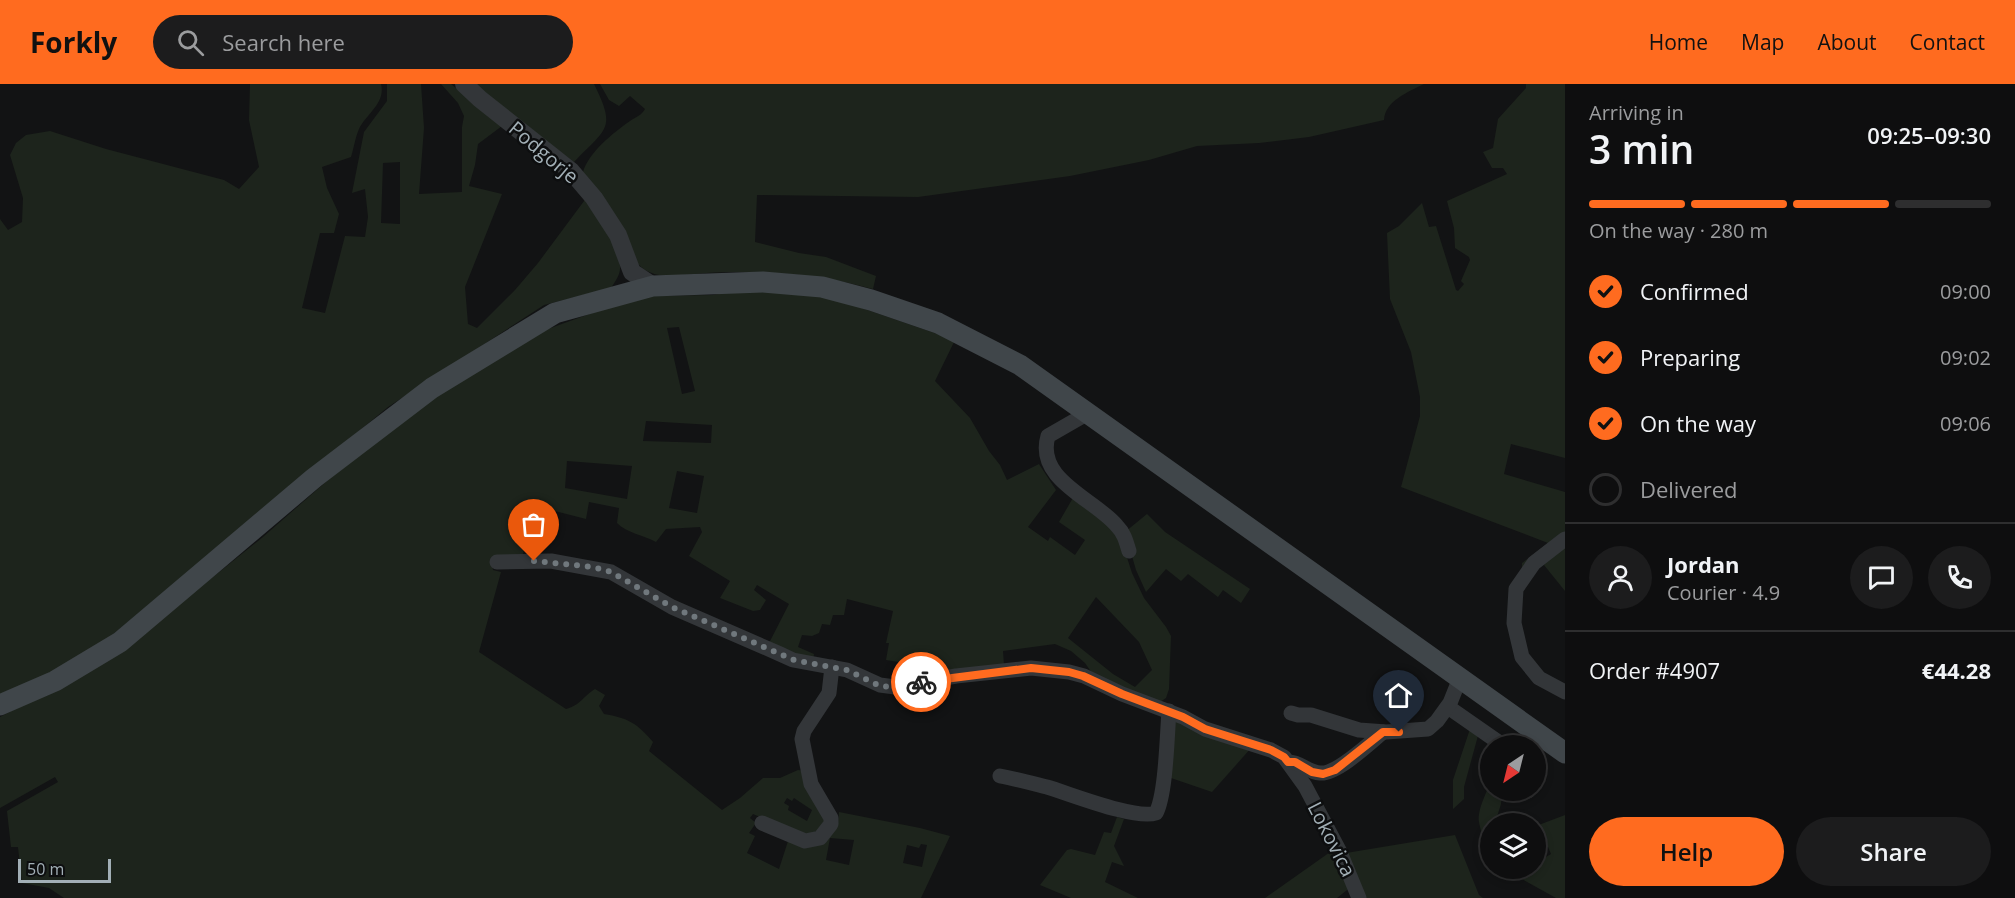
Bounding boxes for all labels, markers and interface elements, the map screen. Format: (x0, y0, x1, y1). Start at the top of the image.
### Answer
search box (153, 15, 573, 69)
text: Forkly (30, 23, 117, 61)
icon: search (174, 26, 207, 59)
text: Search here (222, 27, 345, 57)
text: Home (1649, 28, 1708, 56)
text: Map (1741, 28, 1784, 56)
text: About (1817, 28, 1877, 56)
text: Contact (1910, 28, 1985, 56)
text: Arriving in (1589, 99, 1684, 126)
street label: Podgorje (503, 115, 585, 189)
text: 09:25–09:30 (1867, 120, 1991, 150)
text: 3 min (1589, 122, 1694, 175)
text: On the way · 280 m (1589, 217, 1768, 244)
icon: check (1589, 275, 1622, 308)
text: Confirmed (1640, 276, 1749, 306)
text: 09:00 (1940, 278, 1991, 305)
icon: check (1589, 341, 1622, 374)
text: Preparing (1640, 342, 1740, 372)
text: 09:02 (1940, 344, 1991, 371)
icon: check (1589, 407, 1622, 440)
text: On the way (1640, 408, 1756, 438)
text: 09:06 (1940, 410, 1991, 437)
text: Delivered (1640, 474, 1738, 504)
pin (508, 499, 559, 561)
icon: bag (517, 508, 550, 541)
button: person (1589, 546, 1652, 609)
button: chat (1850, 546, 1913, 609)
button: phone (1928, 546, 1991, 609)
text: Jordan (1667, 549, 1740, 579)
text: Courier · 4.9 (1667, 579, 1780, 606)
courier (891, 652, 951, 712)
text: Order #4907 (1589, 655, 1720, 685)
text: €44.28 (1922, 655, 1991, 685)
icon: bike (905, 666, 938, 699)
pin (1373, 670, 1424, 732)
icon: home (1382, 679, 1415, 712)
north arrow (1480, 735, 1546, 801)
map controls (1480, 735, 1546, 879)
street label: Lokovica (1302, 797, 1362, 881)
button: layers (1480, 813, 1546, 879)
button: Help (1589, 817, 1784, 886)
button: Share (1796, 817, 1991, 886)
scale bar (18, 856, 111, 884)
text: 50 m (27, 858, 64, 880)

